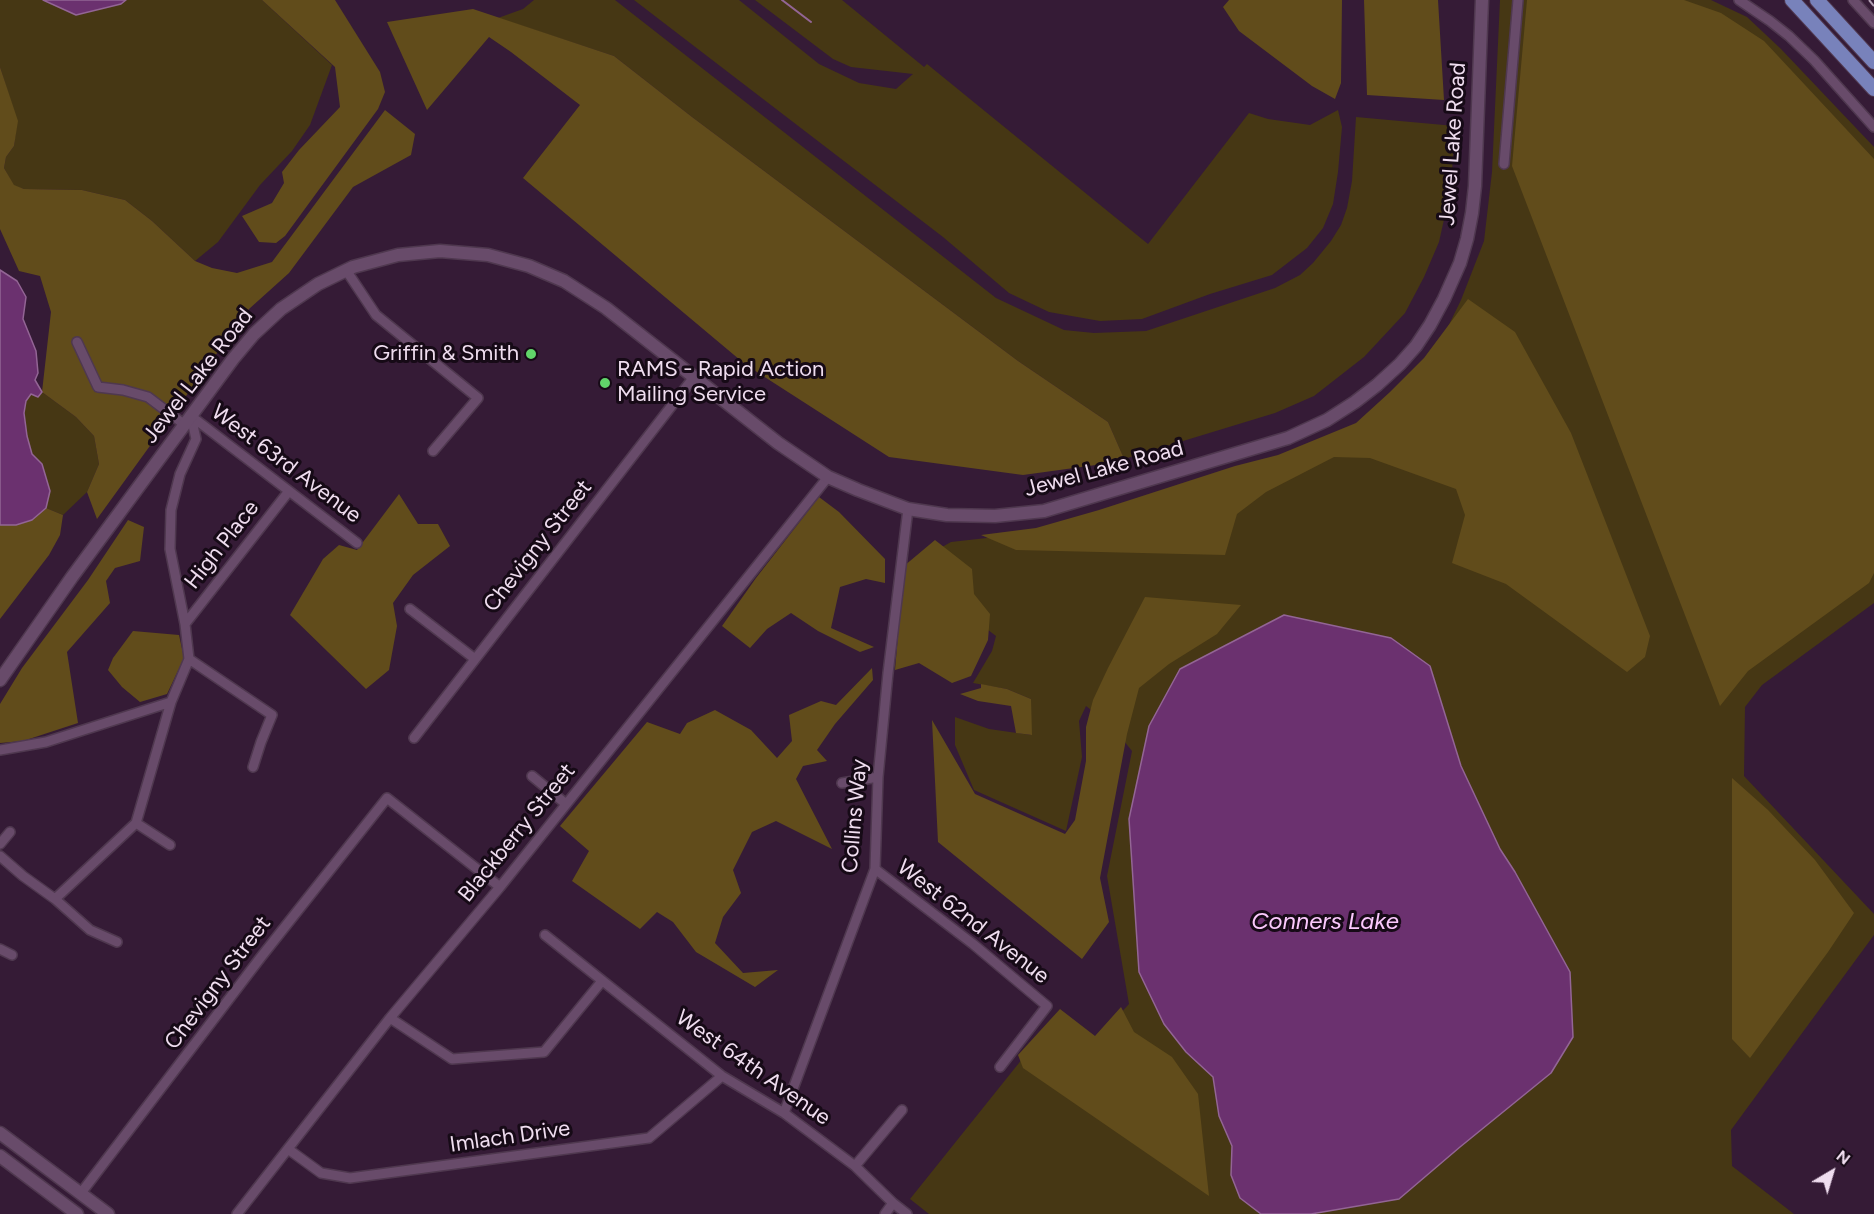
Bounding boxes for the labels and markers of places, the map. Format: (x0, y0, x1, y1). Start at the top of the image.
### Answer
place label: Griffin & Smith (373, 341, 519, 367)
marker: Griffin & Smith (524, 347, 538, 361)
place label: RAMS - Rapid Action Mailing Service (617, 357, 824, 408)
marker: RAMS - Rapid Action Mailing Service (598, 376, 612, 390)

